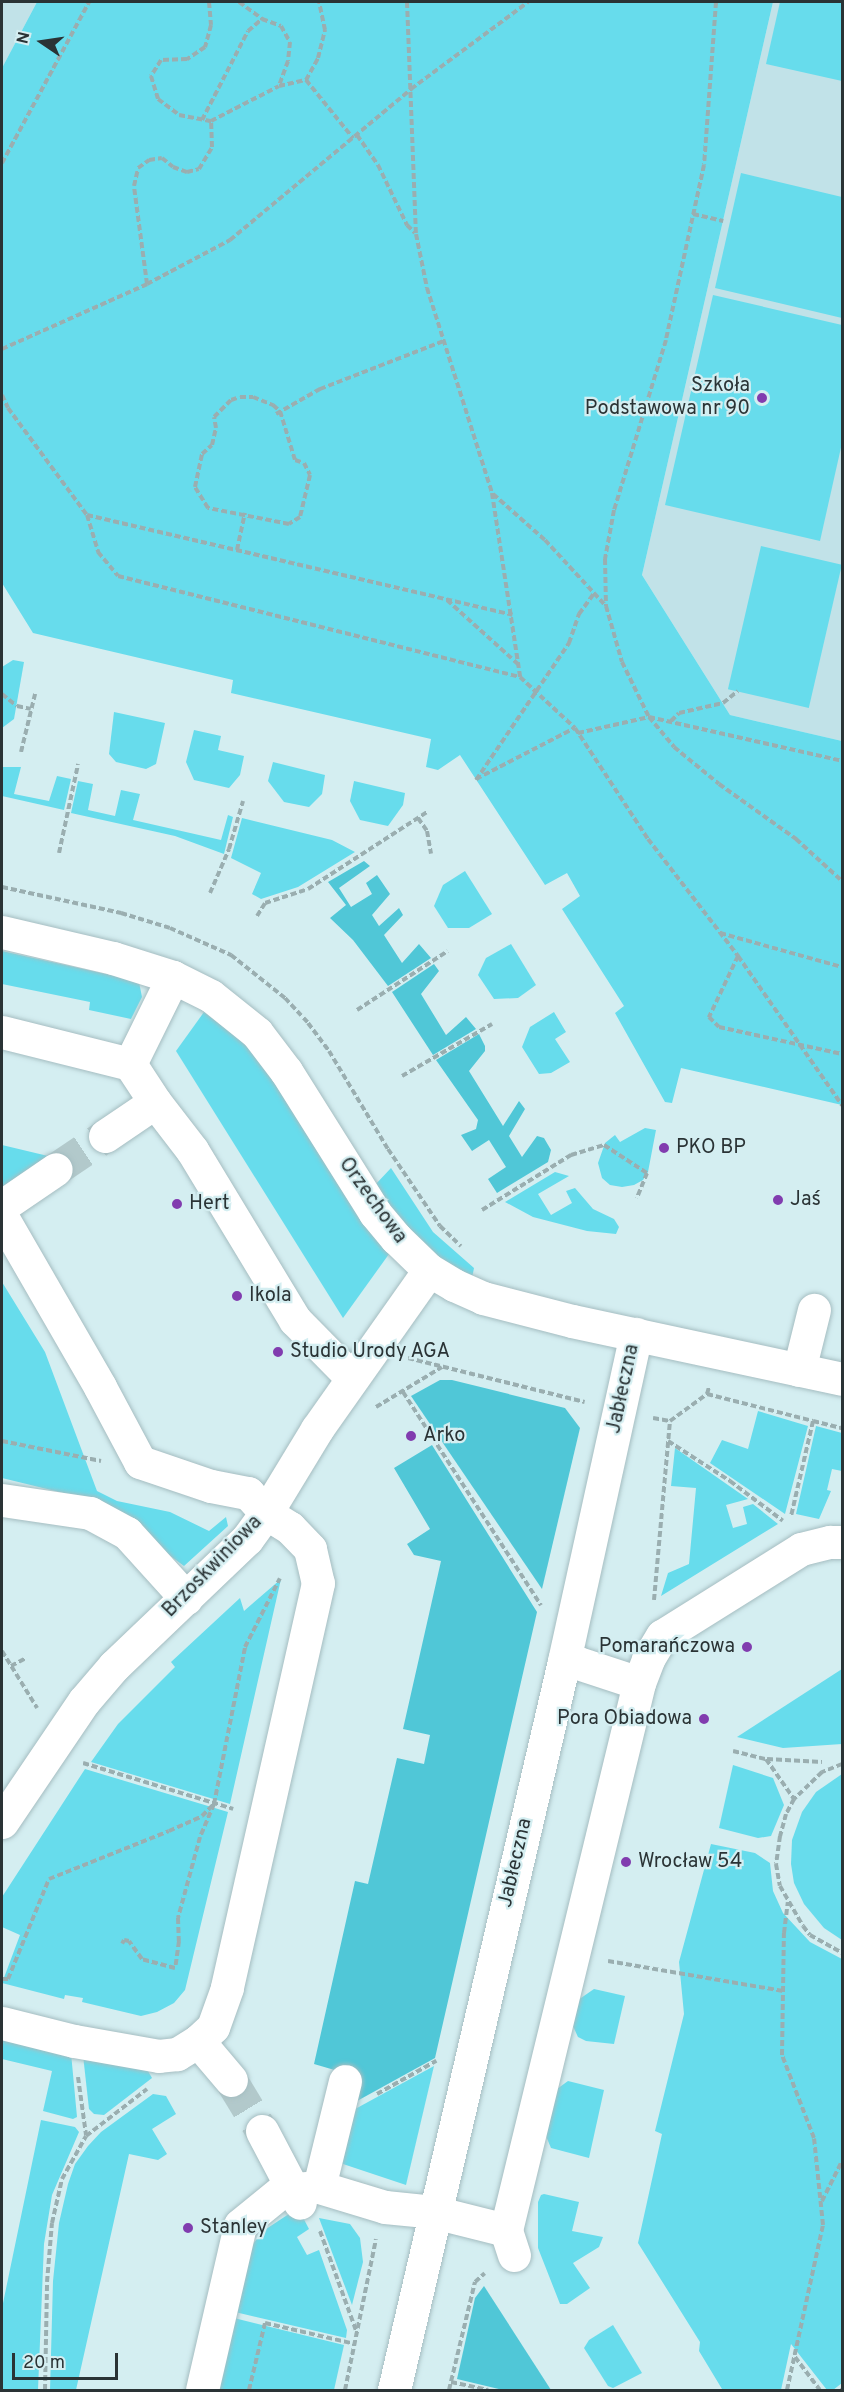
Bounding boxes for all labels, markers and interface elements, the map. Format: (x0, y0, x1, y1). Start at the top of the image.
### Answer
north arrow (12, 12, 72, 72)
text: N (13, 30, 35, 46)
place label: Szkoła Podstawowa nr 90 (585, 374, 750, 421)
marker: Szkoła Podstawowa nr 90 (755, 391, 769, 405)
place label: PKO BP (676, 1136, 746, 1160)
marker: PKO BP (657, 1141, 671, 1155)
street label: Orzechowa (333, 1153, 411, 1249)
place label: Jaś (790, 1188, 821, 1212)
place label: Hert (189, 1192, 230, 1216)
marker: Jaś (771, 1193, 785, 1207)
marker: Hert (170, 1197, 184, 1211)
place label: Ikola (249, 1284, 292, 1308)
marker: Ikola (230, 1289, 244, 1303)
place label: Studio Urody AGA (290, 1340, 451, 1364)
street label: Jabłeczna (603, 1342, 645, 1436)
marker: Studio Urody AGA (271, 1345, 285, 1359)
place label: Arko (423, 1424, 465, 1448)
marker: Arko (404, 1429, 418, 1443)
street label: Brzoskwiniowa (158, 1511, 268, 1623)
place label: Pomarańczowa (599, 1635, 735, 1659)
marker: Pomarańczowa (740, 1640, 754, 1654)
place label: Pora Obiadowa (557, 1707, 692, 1731)
marker: Pora Obiadowa (697, 1712, 711, 1726)
street label: Jabłeczna (494, 1816, 538, 1910)
place label: Wrocław 54 (638, 1850, 742, 1874)
marker: Wrocław 54 (619, 1855, 633, 1869)
place label: Stanley (200, 2216, 267, 2240)
marker: Stanley (181, 2221, 195, 2235)
scale bar (15, 2341, 122, 2379)
text: 20 m (23, 2352, 65, 2375)

